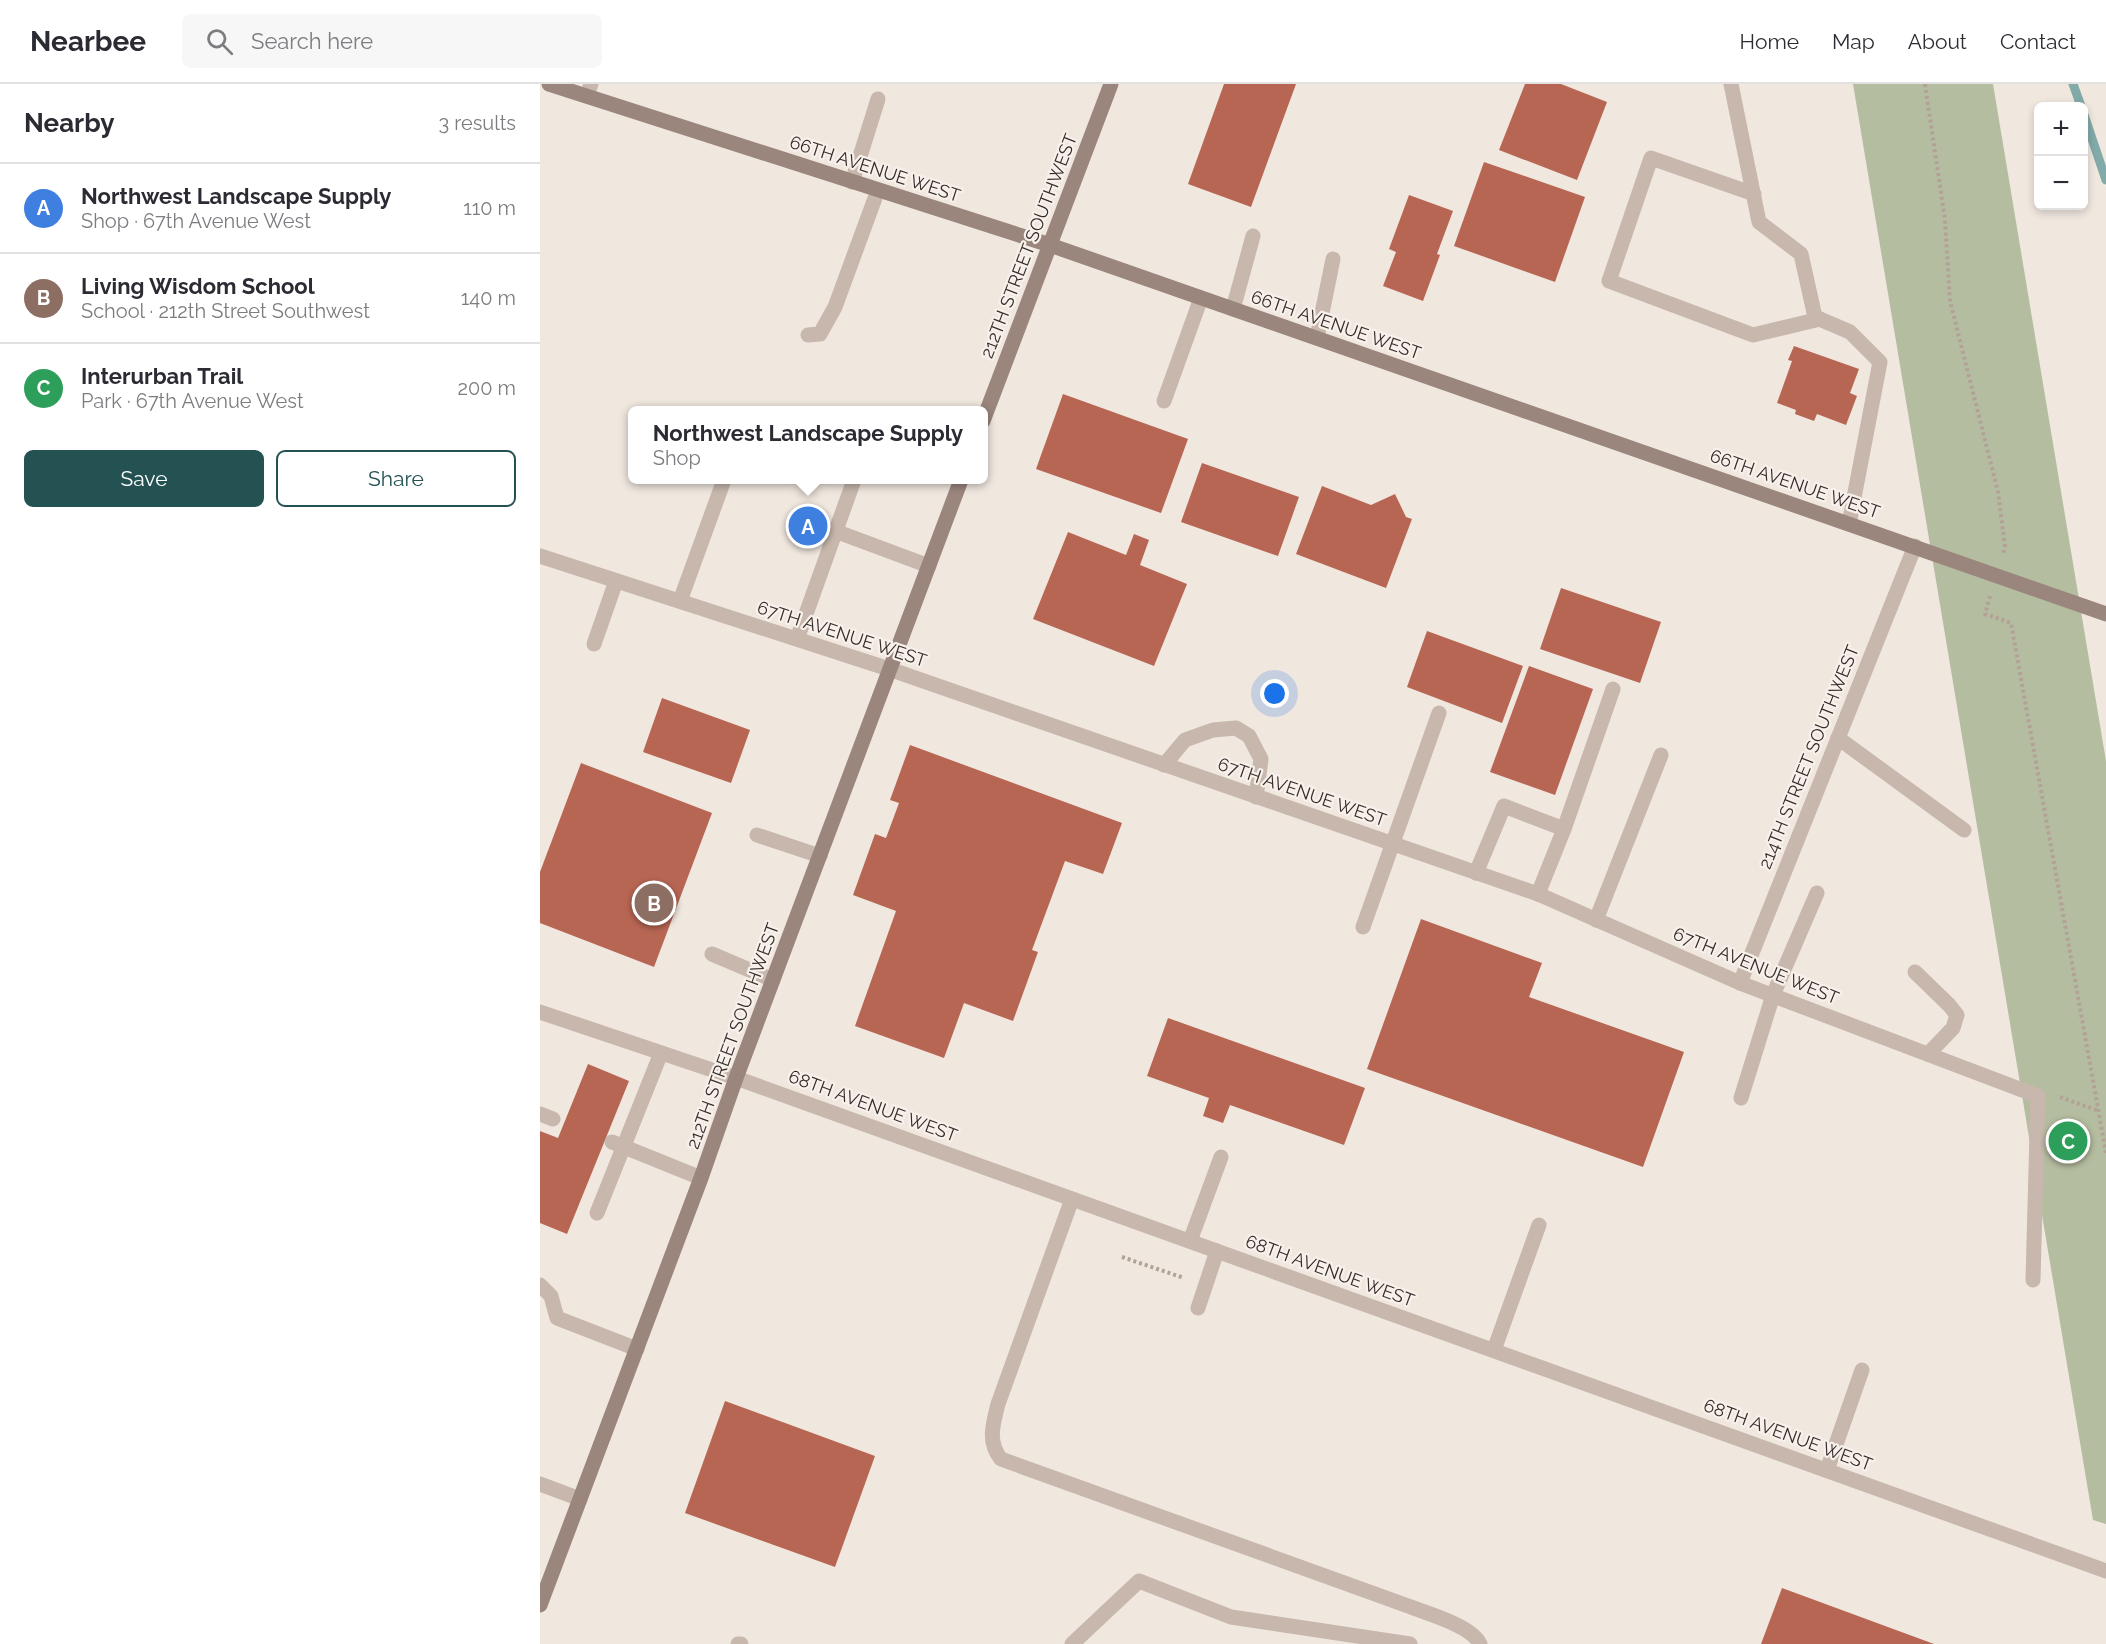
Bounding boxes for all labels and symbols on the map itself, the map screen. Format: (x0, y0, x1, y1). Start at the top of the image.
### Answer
street label: 66TH AVENUE WEST (787, 131, 963, 206)
street label: 212TH STREET SOUTHWEST (976, 131, 1081, 361)
street label: 66TH AVENUE WEST (1248, 286, 1424, 363)
street label: 66TH AVENUE WEST (1707, 445, 1883, 522)
pin: A (788, 504, 828, 548)
street label: 67TH AVENUE WEST (755, 596, 930, 671)
street label: 214TH STREET SOUTHWEST (1754, 642, 1863, 872)
your location (1260, 679, 1289, 708)
street label: 67TH AVENUE WEST (1215, 753, 1389, 830)
pin: B (634, 880, 674, 926)
street label: 212TH STREET SOUTHWEST (682, 920, 783, 1152)
street label: 67TH AVENUE WEST (1670, 923, 1842, 1008)
street label: 68TH AVENUE WEST (786, 1065, 960, 1146)
pin: C (2048, 1118, 2087, 1164)
street label: 68TH AVENUE WEST (1243, 1230, 1417, 1311)
street label: 68TH AVENUE WEST (1701, 1394, 1875, 1475)

